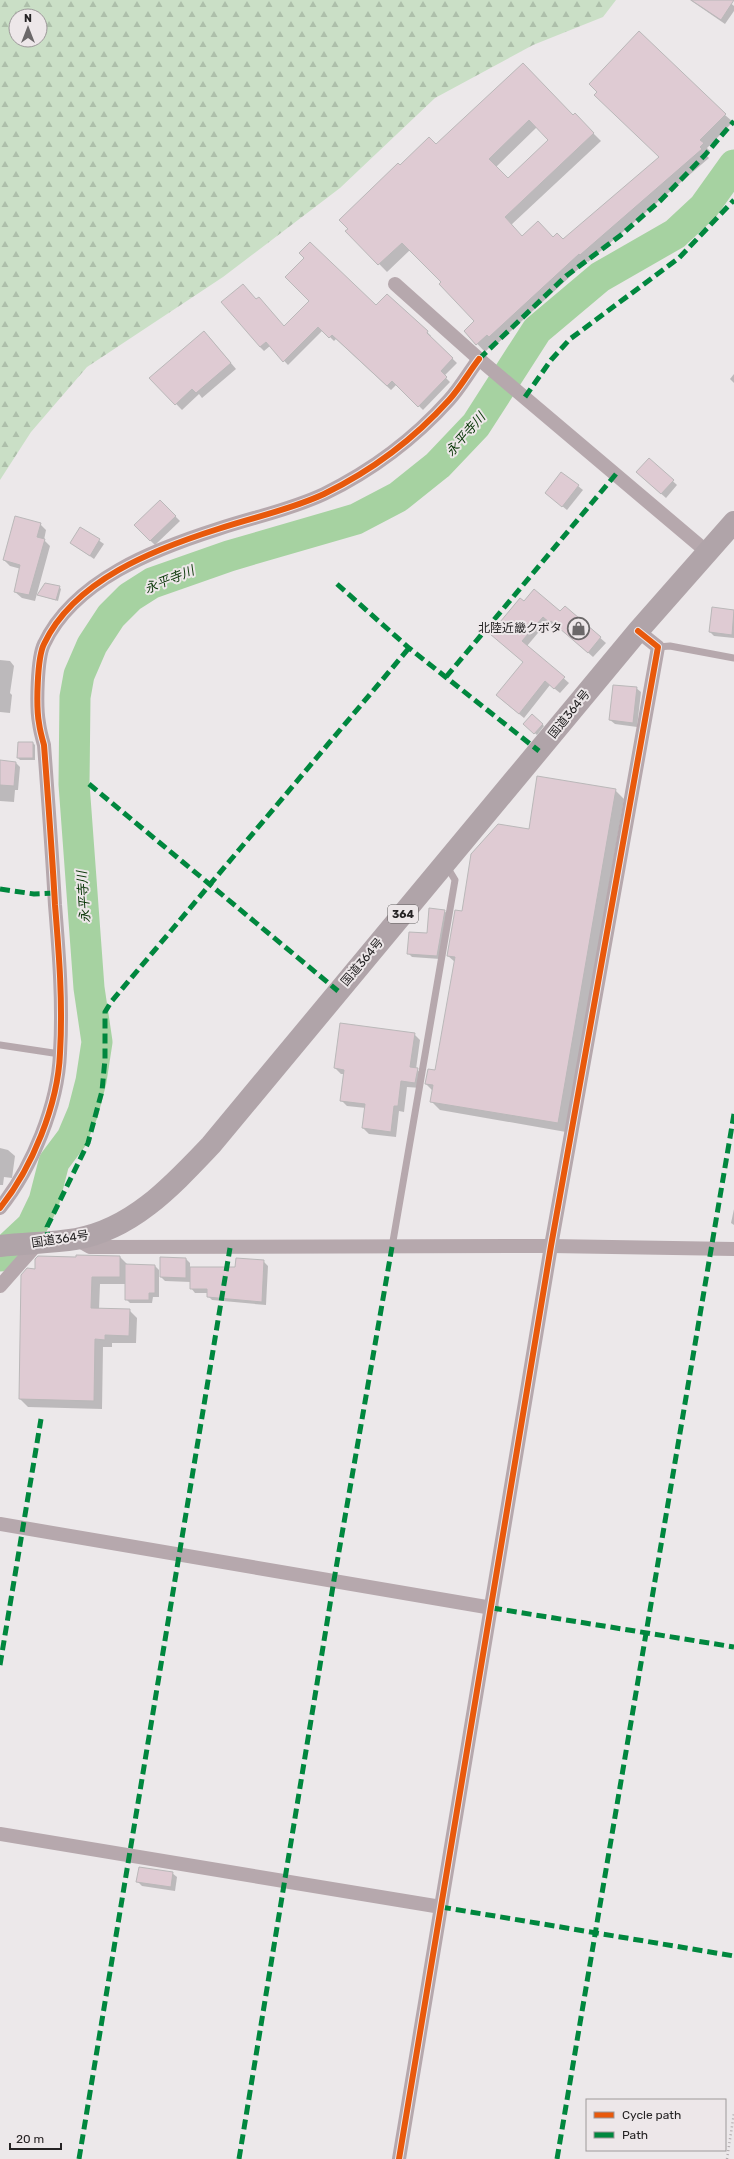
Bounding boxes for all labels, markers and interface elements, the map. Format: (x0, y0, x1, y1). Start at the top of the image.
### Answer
north arrow (8, 8, 48, 48)
text: N (24, 12, 32, 25)
water label: 永平寺川 (443, 408, 489, 459)
water label: 永平寺川 (142, 562, 198, 596)
shop icon: 北陸近畿クボタ (565, 615, 591, 641)
place label: 北陸近畿クボタ (478, 621, 562, 635)
street label: 国道364号 (545, 687, 593, 741)
water label: 永平寺川 (74, 869, 93, 923)
road number: 364 (388, 905, 418, 923)
street label: 国道364号 (338, 935, 386, 989)
street label: 国道364号 (30, 1228, 90, 1250)
legend (586, 2099, 726, 2151)
text: Cycle path (622, 2108, 681, 2122)
scale bar (10, 2125, 61, 2151)
text: Path (622, 2128, 648, 2142)
text: 20 m (16, 2132, 44, 2146)

